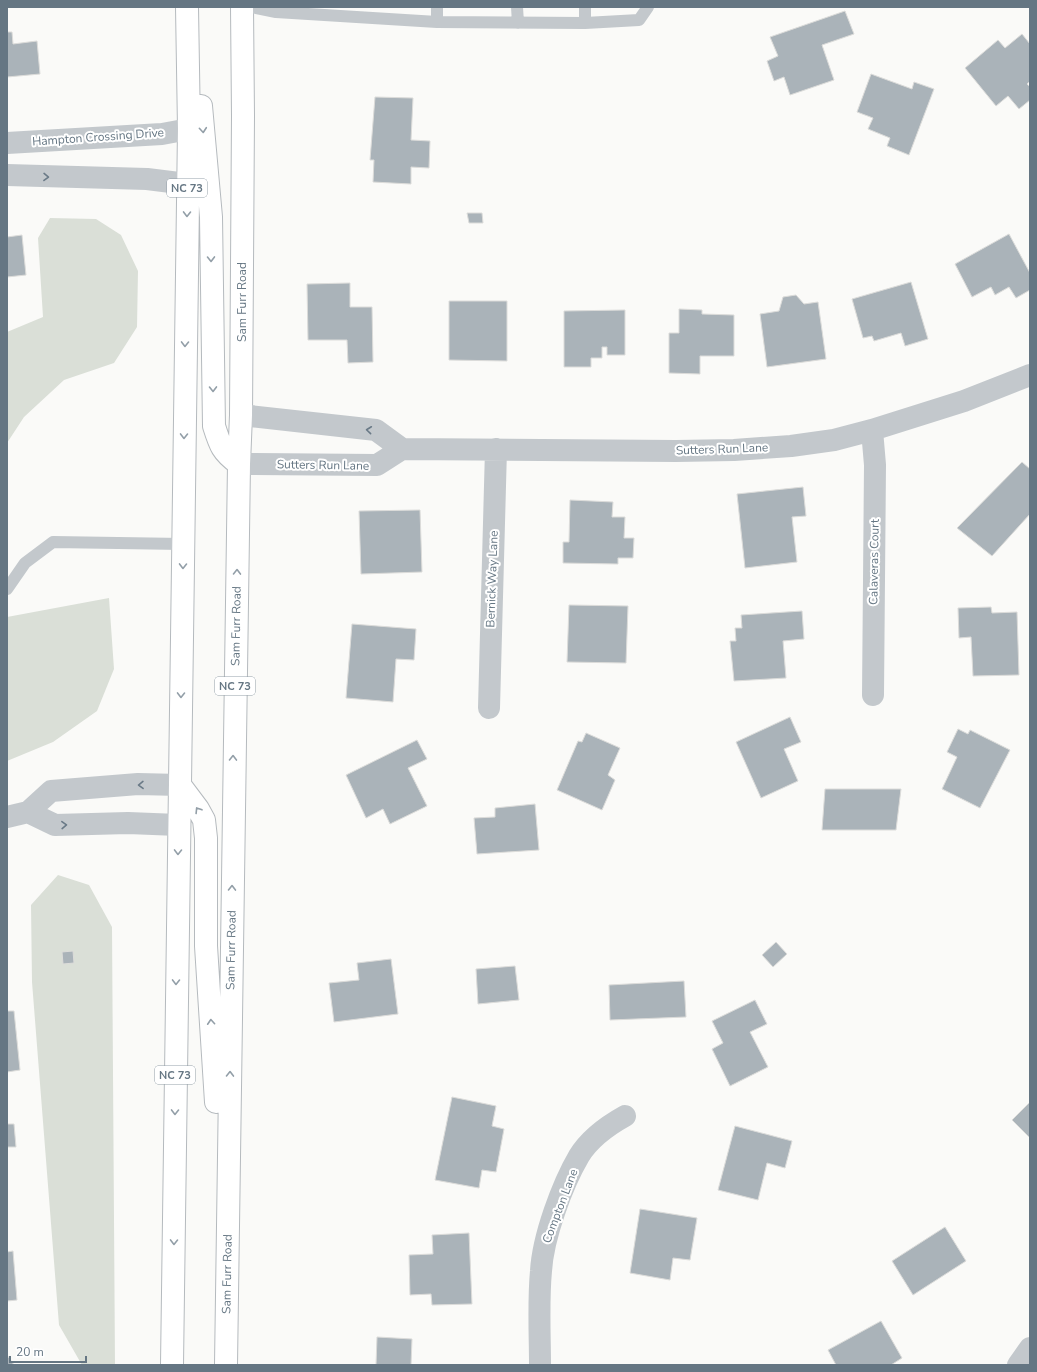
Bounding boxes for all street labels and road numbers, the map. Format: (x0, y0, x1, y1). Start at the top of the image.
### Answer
street label: Hampton Crossing Drive (32, 124, 164, 150)
road number: NC 73 (167, 179, 207, 197)
street label: Sam Furr Road (234, 262, 250, 342)
street label: Sutters Run Lane (675, 439, 769, 459)
street label: Sutters Run Lane (277, 456, 369, 474)
street label: Calaveras Court (865, 518, 883, 605)
street label: Bernick Way Lane (482, 530, 502, 628)
street label: Sam Furr Road (227, 586, 245, 666)
road number: NC 73 (215, 677, 255, 695)
street label: Sam Furr Road (222, 910, 240, 990)
road number: NC 73 (155, 1066, 195, 1084)
street label: Compton Lane (538, 1167, 582, 1245)
street label: Sam Furr Road (218, 1234, 236, 1314)

